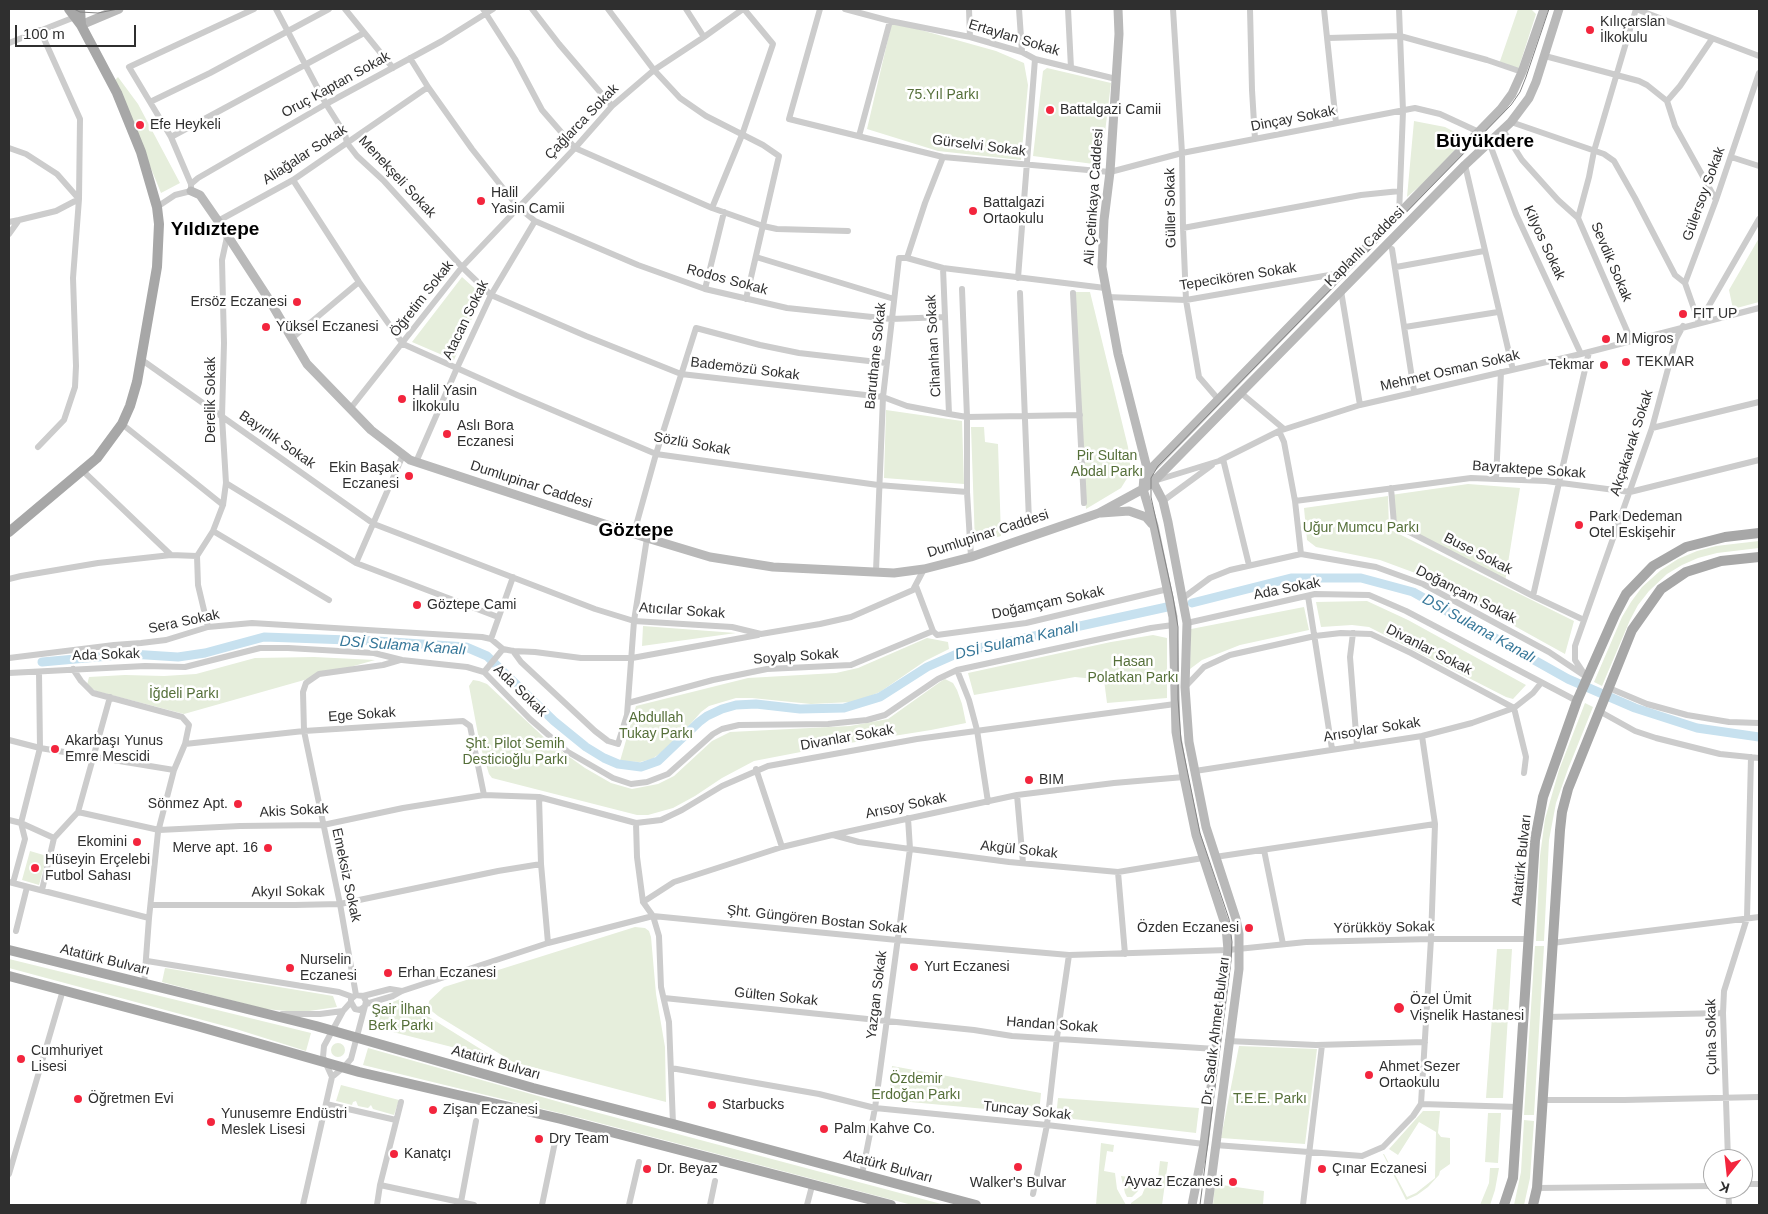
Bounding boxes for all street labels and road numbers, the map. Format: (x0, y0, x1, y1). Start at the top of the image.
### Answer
street label: Ertaylan Sokak (967, 16, 1061, 60)
street label: Oruç Kaptan Sokak (279, 48, 393, 122)
street label: Çağlarca Sokak (542, 81, 622, 163)
street label: Dinçay Sokak (1249, 103, 1337, 135)
street label: Aliağalar Sokak (260, 121, 350, 189)
street label: Ali Çetinkaya Caddesi (1081, 128, 1107, 266)
street label: Gürselvi Sokak (931, 132, 1027, 160)
street label: Menekşeli Sokak (355, 133, 439, 221)
street label: Gülersoy Sokak (1679, 145, 1729, 243)
street label: Güller Sokak (1162, 168, 1180, 248)
street label: Kilyos Sokak (1519, 203, 1569, 283)
street label: Kaplanlı Caddesi (1322, 204, 1408, 290)
street label: Sevdik Sokak (1587, 220, 1635, 304)
street label: Öğretim Sokak (387, 257, 457, 341)
street label: Tepecikören Sokak (1178, 259, 1298, 295)
street label: Rodos Sokak (685, 261, 769, 299)
street label: Atacan Sokak (440, 277, 492, 363)
street label: Cihanhan Sokak (923, 294, 945, 398)
street label: Baruthane Sokak (862, 302, 890, 410)
street label: Mehmet Osman Sokak (1379, 347, 1521, 395)
street label: Bademözü Sokak (690, 354, 800, 384)
street label: Derelik Sokak (203, 357, 219, 443)
street label: Akçakavak Sokak (1607, 388, 1657, 498)
street label: Bayırlık Sokak (236, 407, 318, 473)
street label: Sözlü Sokak (652, 429, 732, 459)
street label: Dumlupinar Caddesi (468, 457, 594, 513)
street label: Bayraktepe Sokak (1472, 458, 1586, 482)
street label: Dumlupinar Caddesi (925, 506, 1051, 562)
street label: Buse Sokak (1441, 530, 1515, 578)
street label: Doğançam Sokak (1413, 562, 1519, 628)
street label: Ada Sokak (1252, 574, 1322, 604)
street label: Doğamçam Sokak (990, 583, 1106, 623)
street label: Atıcılar Sokak (638, 600, 726, 622)
street label: Sera Sokak (147, 606, 221, 638)
street label: Divanlar Sokak (1383, 621, 1475, 679)
street label: Ada Sokak (72, 645, 140, 665)
street label: Soyalp Sokak (753, 646, 839, 668)
street label: Ada Sokak (490, 661, 550, 721)
street label: Ege Sokak (328, 704, 396, 726)
street label: Arısoylar Sokak (1322, 714, 1422, 746)
street label: Divanlar Sokak (799, 722, 895, 754)
street label: Arısoy Sokak (864, 789, 948, 823)
street label: Akis Sokak (259, 801, 329, 821)
street label: Atatürk Bulvarı (1509, 813, 1535, 907)
street label: Emeksiz Sokak (328, 826, 364, 924)
street label: Akgül Sokak (979, 838, 1059, 862)
street label: Akyıl Sokak (251, 883, 325, 901)
street label: Şht. Güngören Bostan Sokak (726, 902, 908, 938)
street label: Yörükköy Sokak (1333, 919, 1435, 937)
street label: Atatürk Bulvarı (58, 941, 152, 979)
street label: Yazgan Sokak (863, 950, 891, 1040)
street label: Dr. Sadık Ahmet Bulvarı (1199, 956, 1233, 1106)
street label: Gülten Sokak (733, 984, 819, 1010)
street label: Çuha Sokak (1703, 999, 1721, 1075)
street label: Handan Sokak (1006, 1013, 1098, 1037)
street label: Atatürk Bulvarı (450, 1042, 542, 1084)
street label: Tuncay Sokak (982, 1098, 1072, 1124)
street label: Atatürk Bulvarı (841, 1147, 935, 1187)

